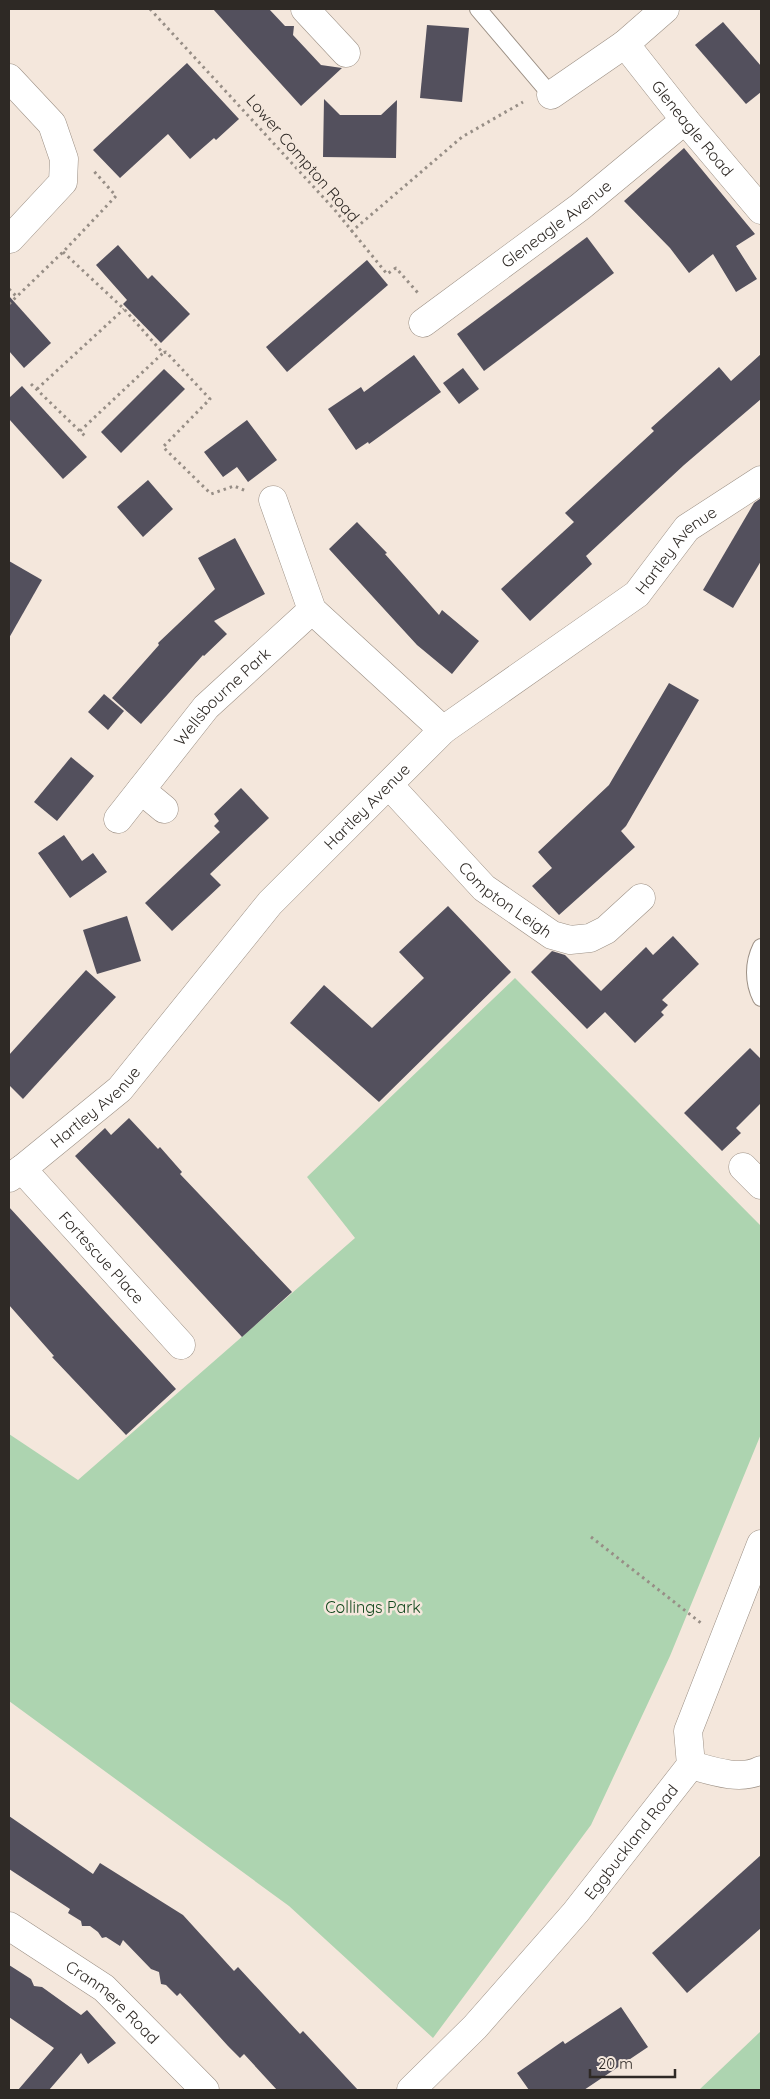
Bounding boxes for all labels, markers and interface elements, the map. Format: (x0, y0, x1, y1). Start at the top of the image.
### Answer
street label: Gleneagle Road (647, 76, 738, 180)
street label: Lower Compton Road (242, 90, 364, 226)
street label: Gleneagle Avenue (497, 175, 615, 272)
street label: Hartley Avenue (630, 502, 720, 598)
street label: Wellsbourne Park (169, 643, 275, 750)
street label: Hartley Avenue (319, 759, 414, 854)
street label: Compton Leigh (454, 857, 556, 942)
street label: Hartley Avenue (46, 1062, 144, 1152)
street label: Fortescue Place (55, 1207, 149, 1308)
park label: Collings Park (325, 1597, 421, 1617)
street label: Eggbuckland Road (580, 1780, 682, 1903)
street label: Cranmere Road (62, 1956, 164, 2048)
scale bar (590, 2046, 675, 2078)
text: 20 m (598, 2054, 633, 2073)

